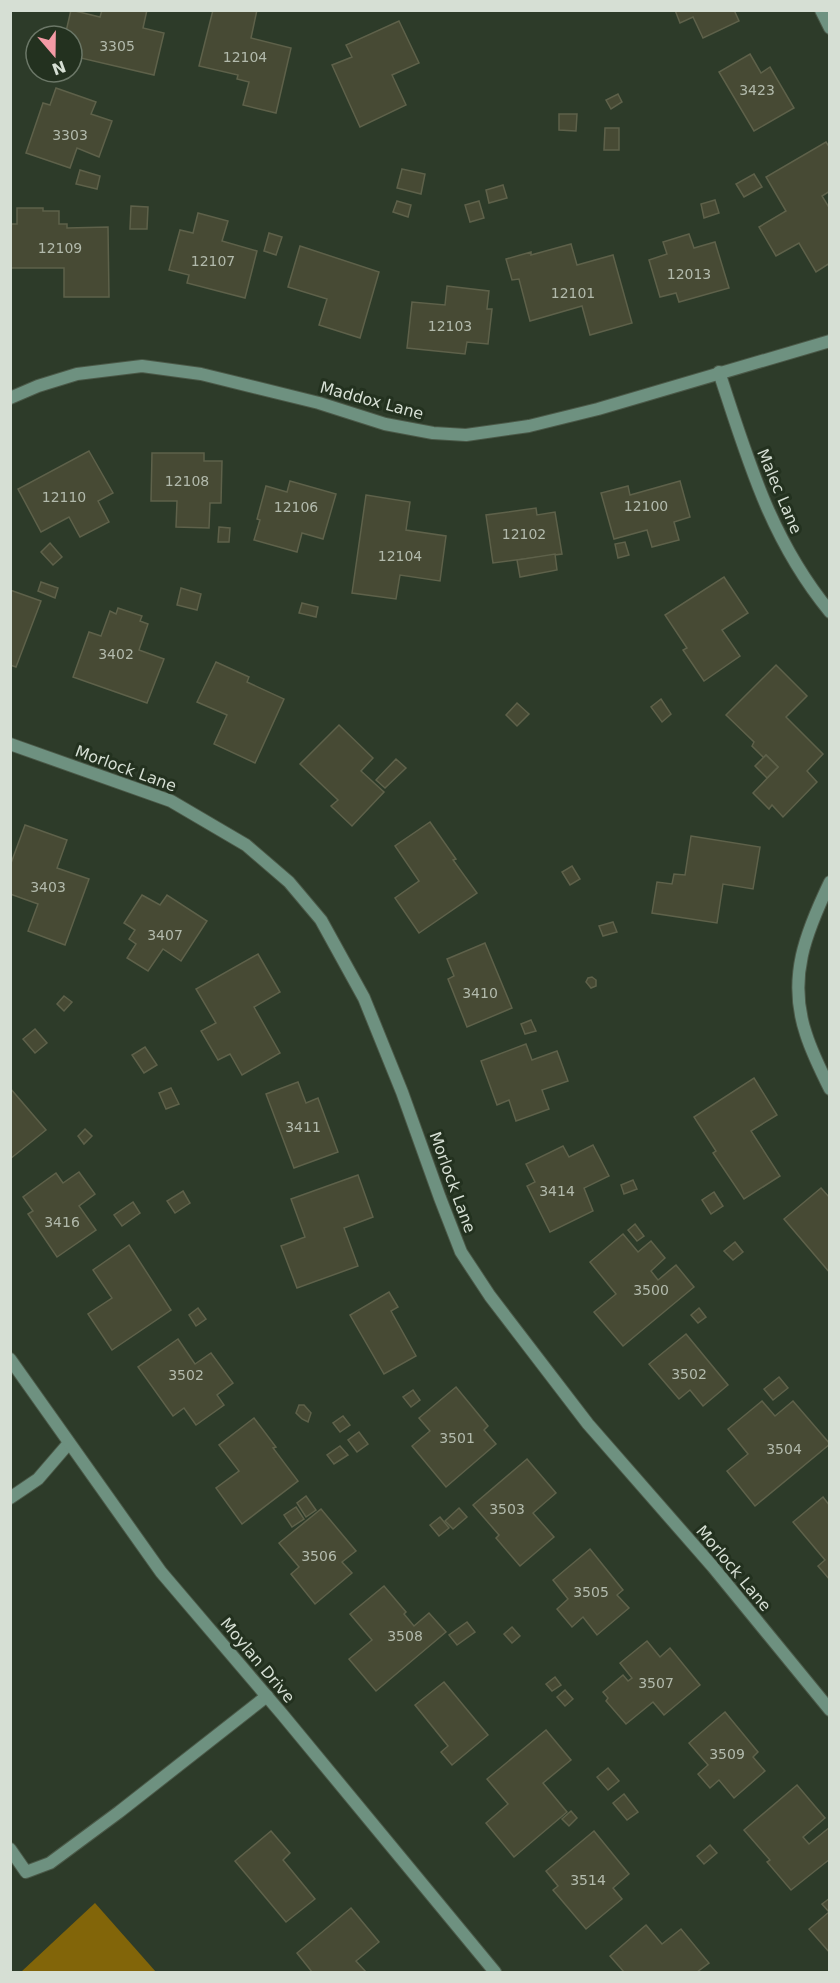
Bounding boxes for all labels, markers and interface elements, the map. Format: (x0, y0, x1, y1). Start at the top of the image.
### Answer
north arrow (24, 24, 84, 84)
house number: 3305 (99, 38, 135, 54)
house number: 12104 (223, 49, 267, 65)
text: N (49, 56, 69, 79)
house number: 3423 (739, 82, 775, 98)
house number: 3303 (52, 127, 88, 143)
house number: 12109 (38, 240, 82, 256)
house number: 12107 (191, 253, 235, 269)
house number: 12013 (667, 266, 711, 282)
house number: 12101 (551, 285, 595, 301)
house number: 12103 (428, 318, 472, 334)
street label: Maddox Lane (318, 378, 426, 423)
street label: Malec Lane (753, 446, 806, 537)
house number: 12108 (165, 473, 209, 489)
house number: 12110 (42, 489, 86, 505)
house number: 12100 (624, 498, 668, 514)
house number: 12106 (274, 499, 318, 515)
house number: 12102 (502, 526, 546, 542)
house number: 12104 (378, 548, 422, 564)
house number: 3402 (98, 646, 134, 662)
street label: Morlock Lane (73, 741, 179, 796)
house number: 3403 (30, 879, 66, 895)
house number: 3407 (147, 927, 183, 943)
house number: 3410 (462, 985, 498, 1001)
house number: 3411 (285, 1119, 321, 1135)
street label: Morlock Lane (425, 1129, 480, 1235)
house number: 3414 (539, 1183, 575, 1199)
house number: 3416 (44, 1214, 80, 1230)
house number: 3500 (633, 1282, 669, 1298)
house number: 3502 (671, 1366, 707, 1382)
house number: 3502 (168, 1367, 204, 1383)
house number: 3501 (439, 1430, 475, 1446)
house number: 3504 (766, 1441, 802, 1457)
house number: 3503 (489, 1501, 525, 1517)
street label: Morlock Lane (692, 1522, 775, 1615)
house number: 3506 (301, 1548, 337, 1564)
house number: 3505 (573, 1584, 609, 1600)
street label: Moylan Drive (217, 1614, 299, 1707)
house number: 3508 (387, 1628, 423, 1644)
house number: 3507 (638, 1675, 674, 1691)
house number: 3509 (709, 1746, 745, 1762)
house number: 3514 (570, 1872, 606, 1888)

